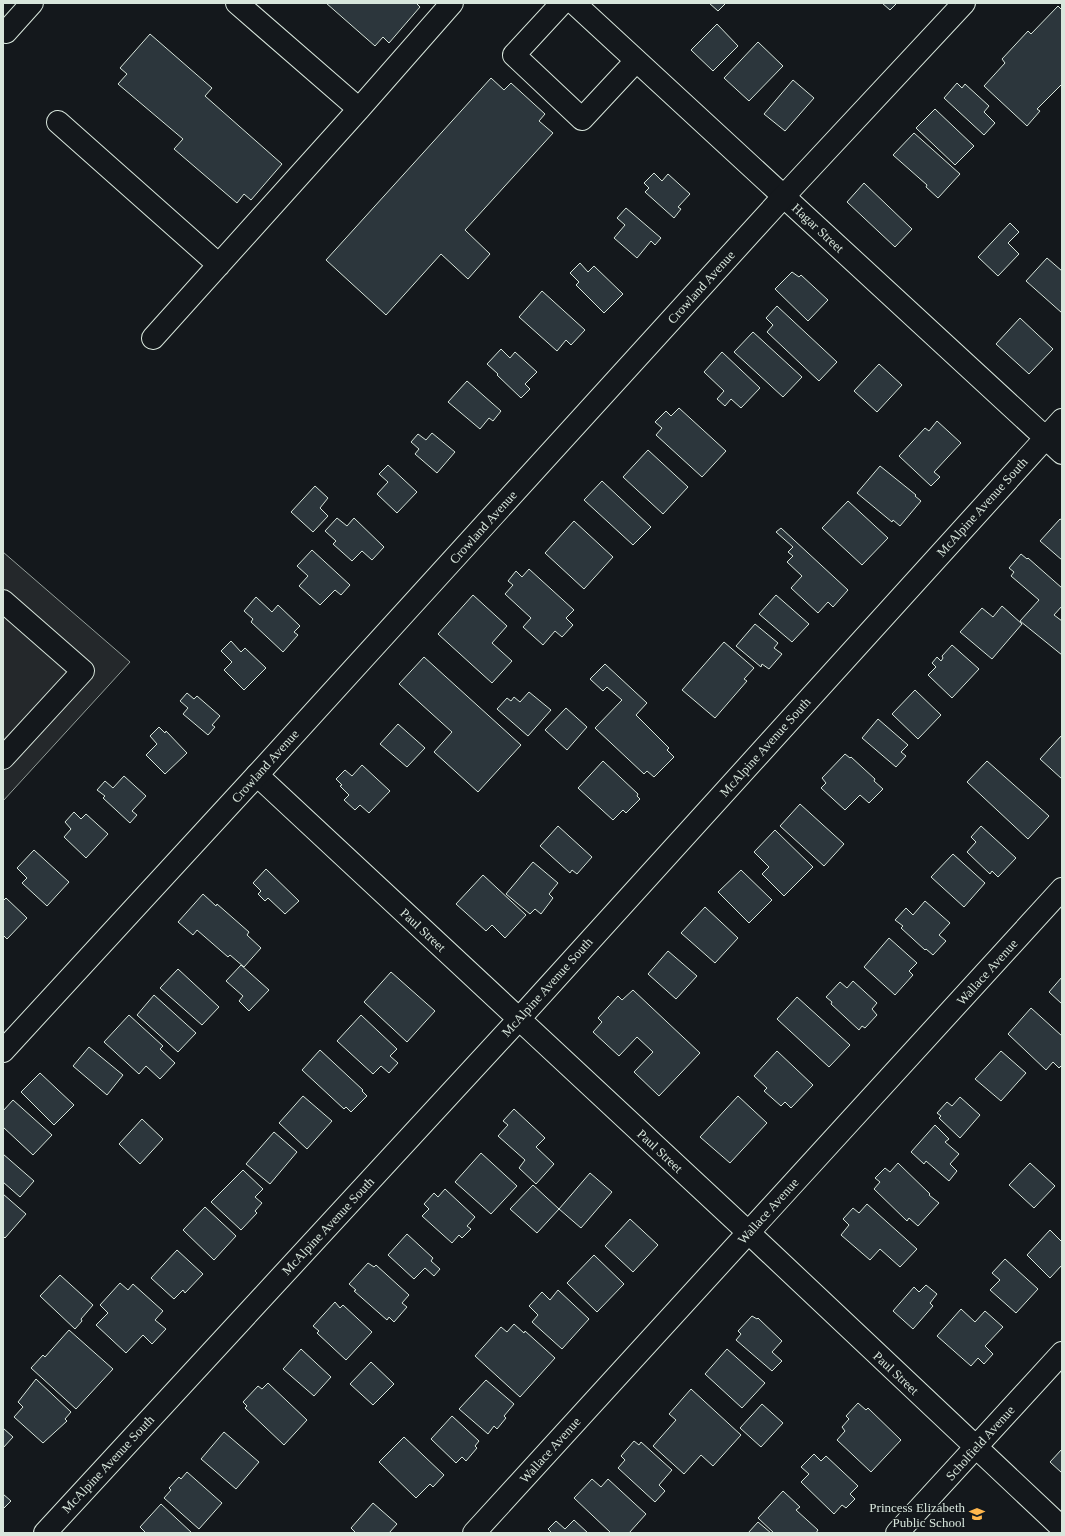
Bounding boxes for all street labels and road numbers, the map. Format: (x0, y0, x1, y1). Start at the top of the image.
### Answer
street label: Hagar Street (789, 200, 847, 256)
street label: Crowland Avenue (664, 247, 738, 327)
street label: McAlpine Avenue South (933, 454, 1031, 560)
street label: Crowland Avenue (446, 487, 520, 567)
street label: McAlpine Avenue South (716, 694, 814, 800)
street label: Crowland Avenue (228, 726, 302, 806)
street label: Paul Street (397, 905, 449, 955)
street label: McAlpine Avenue South (498, 934, 596, 1040)
street label: Wallace Avenue (953, 936, 1021, 1008)
street label: Paul Street (634, 1126, 686, 1176)
street label: McAlpine Avenue South (279, 1174, 378, 1278)
street label: Wallace Avenue (734, 1175, 802, 1247)
street label: Paul Street (870, 1348, 922, 1398)
street label: Scholfield Avenue (942, 1402, 1018, 1483)
street label: McAlpine Avenue South (59, 1412, 158, 1516)
street label: Wallace Avenue (516, 1414, 584, 1486)

